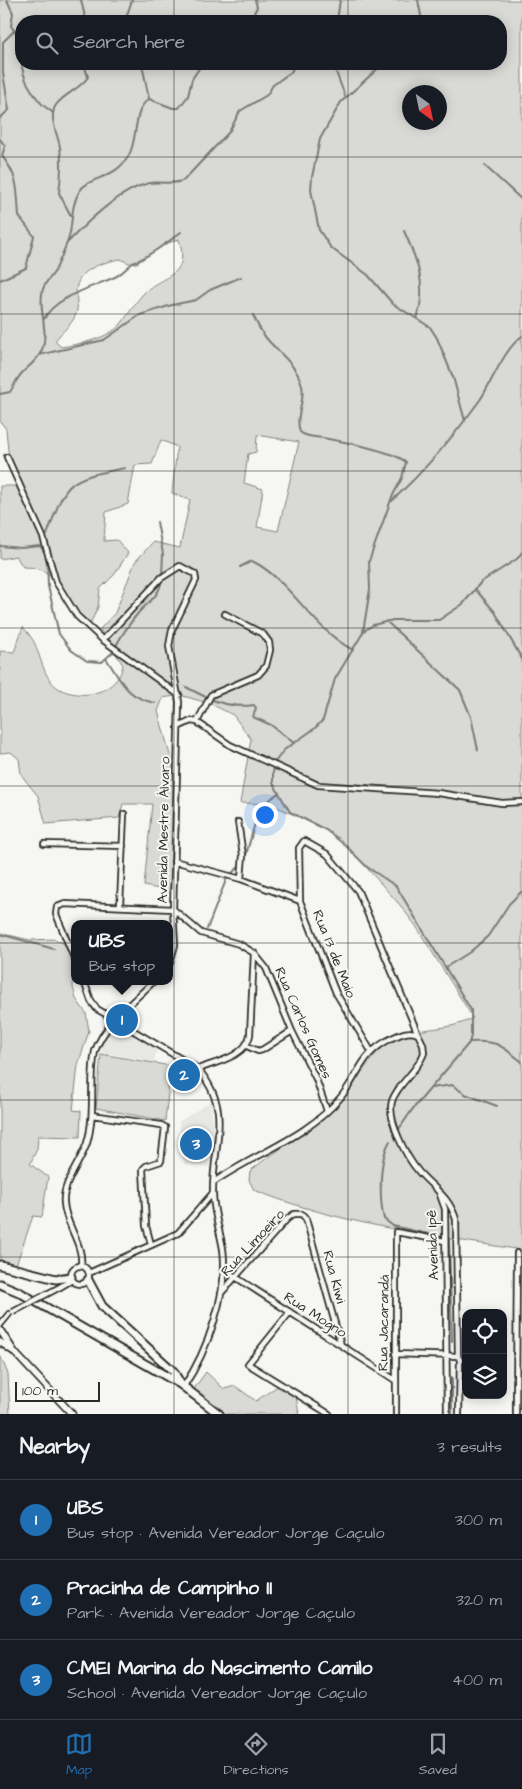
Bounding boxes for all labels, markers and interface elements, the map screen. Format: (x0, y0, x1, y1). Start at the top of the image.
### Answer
search box (15, 15, 507, 70)
icon: search (33, 29, 61, 57)
text: Search here (73, 29, 185, 56)
north arrow (402, 85, 447, 130)
street label: Avenida Mestre Álvaro (153, 756, 175, 904)
your location (252, 802, 278, 828)
street label: Rua 13 de Maio (307, 907, 361, 1001)
popup (71, 920, 173, 985)
text: UBS (89, 928, 125, 955)
text: Bus stop (89, 955, 155, 977)
street label: Rua Carlos Gomes (269, 964, 337, 1082)
pin: 1 (106, 1001, 138, 1039)
pin: 2 (168, 1056, 200, 1094)
pin: 3 (180, 1125, 212, 1163)
street label: Rua Limoeiro (216, 1205, 290, 1281)
street label: Avenida Ipê (422, 1209, 444, 1280)
street label: Rua Kiwi (317, 1248, 351, 1306)
street label: Rua Jacarandá (373, 1275, 395, 1371)
street label: Rua Mogno (280, 1287, 350, 1343)
map controls (462, 1309, 507, 1399)
button: locate (462, 1309, 507, 1354)
button: layers (462, 1354, 507, 1399)
scale bar (15, 1379, 100, 1402)
text: 100 m (22, 1381, 58, 1401)
text: Nearby (20, 1432, 90, 1461)
text: 3 results (437, 1436, 502, 1458)
text: UBS (67, 1495, 103, 1522)
text: 1 (35, 1509, 37, 1531)
text: 300 m (455, 1509, 502, 1531)
text: Bus stop · Avenida Vereador Jorge Caçulo (67, 1522, 384, 1544)
text: Pracinha de Campinho II (67, 1575, 272, 1602)
text: 2 (31, 1589, 41, 1611)
text: 320 m (456, 1589, 502, 1611)
text: Park · Avenida Vereador Jorge Caçulo (67, 1602, 355, 1624)
text: CMEI Marina do Nascimento Camilo (67, 1655, 372, 1682)
text: 3 (32, 1669, 40, 1691)
text: 400 m (452, 1669, 502, 1691)
text: School · Avenida Vereador Jorge Caçulo (67, 1682, 367, 1704)
tab: Map (65, 1730, 93, 1780)
tab: Directions (223, 1730, 288, 1780)
tab: Saved (419, 1730, 457, 1780)

